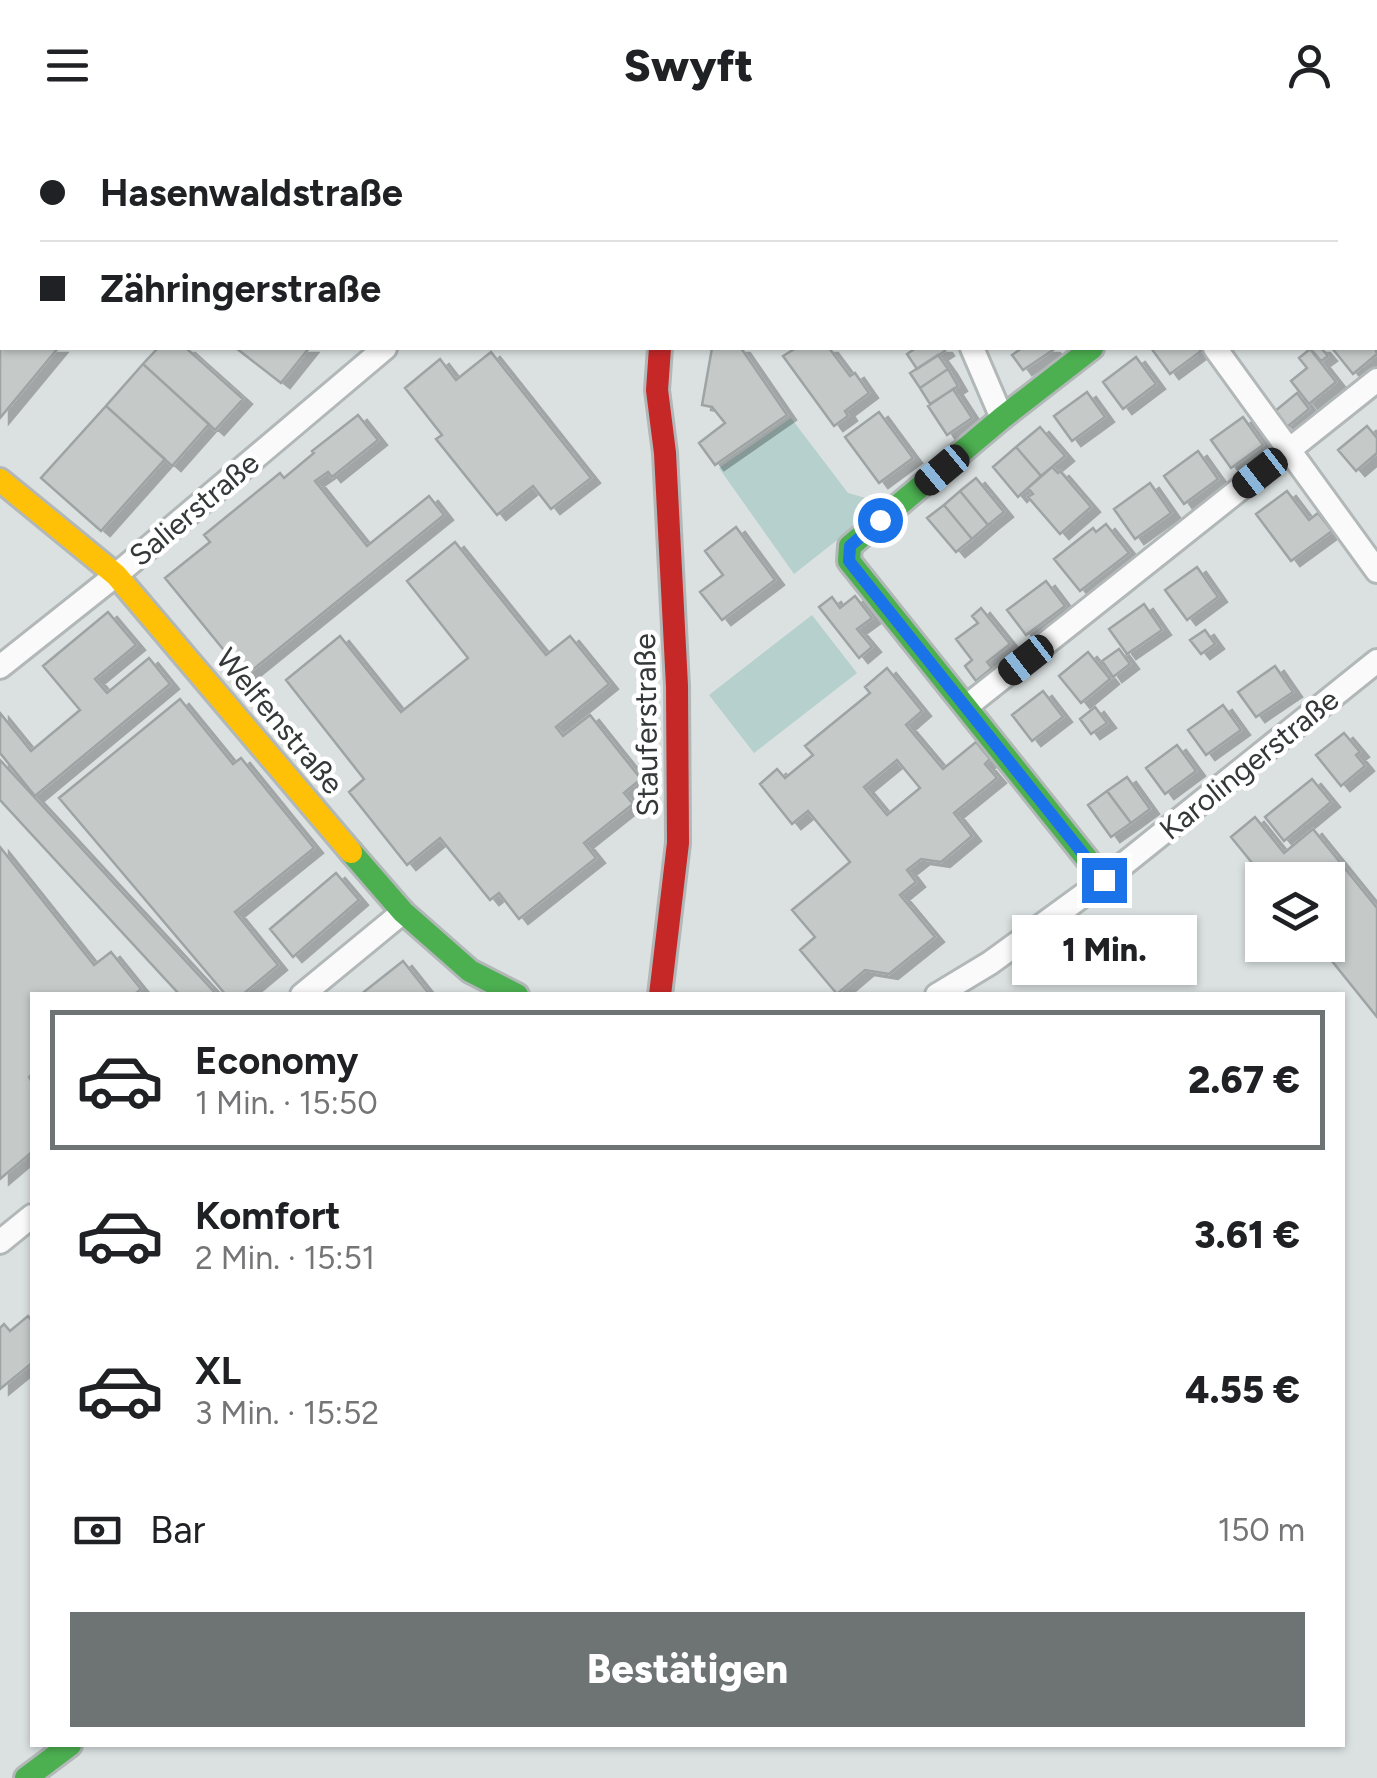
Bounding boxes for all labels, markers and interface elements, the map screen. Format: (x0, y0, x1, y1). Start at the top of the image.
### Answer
icon: menu (40, 38, 95, 93)
text: Swyft (624, 38, 753, 92)
icon: person (1282, 38, 1337, 93)
text: Hasenwaldstraße (100, 170, 403, 216)
text: Zähringerstraße (100, 266, 381, 312)
car (909, 439, 975, 501)
car (1227, 443, 1293, 503)
street label: Salierstraße (122, 444, 266, 574)
route start (858, 498, 903, 543)
car (993, 630, 1059, 690)
street label: Stauferstraße (626, 633, 666, 817)
street label: Welfenstraße (208, 641, 352, 801)
street label: Karolingerstraße (1152, 681, 1346, 847)
route end (1082, 858, 1127, 903)
map controls (1245, 862, 1345, 962)
button: layers (1245, 862, 1345, 962)
callout: 1 Min. (1012, 915, 1196, 985)
text: 1 Min. (1062, 931, 1147, 969)
icon: car (75, 1035, 165, 1125)
text: Economy (195, 1038, 358, 1084)
text: 2.67 € (1188, 1057, 1300, 1103)
text: 1 Min. · 15:50 (195, 1084, 378, 1122)
icon: car (75, 1190, 165, 1280)
text: Komfort (195, 1193, 341, 1239)
text: 3.61 € (1194, 1212, 1300, 1258)
text: 2 Min. · 15:51 (195, 1239, 375, 1277)
icon: car (75, 1345, 165, 1435)
text: XL (195, 1348, 241, 1394)
text: 4.55 € (1185, 1367, 1300, 1413)
text: 3 Min. · 15:52 (195, 1394, 379, 1432)
icon: cash (70, 1503, 125, 1558)
text: Bar (150, 1507, 205, 1553)
text: 150 m (1218, 1511, 1305, 1549)
button: Bestätigen (70, 1612, 1305, 1727)

